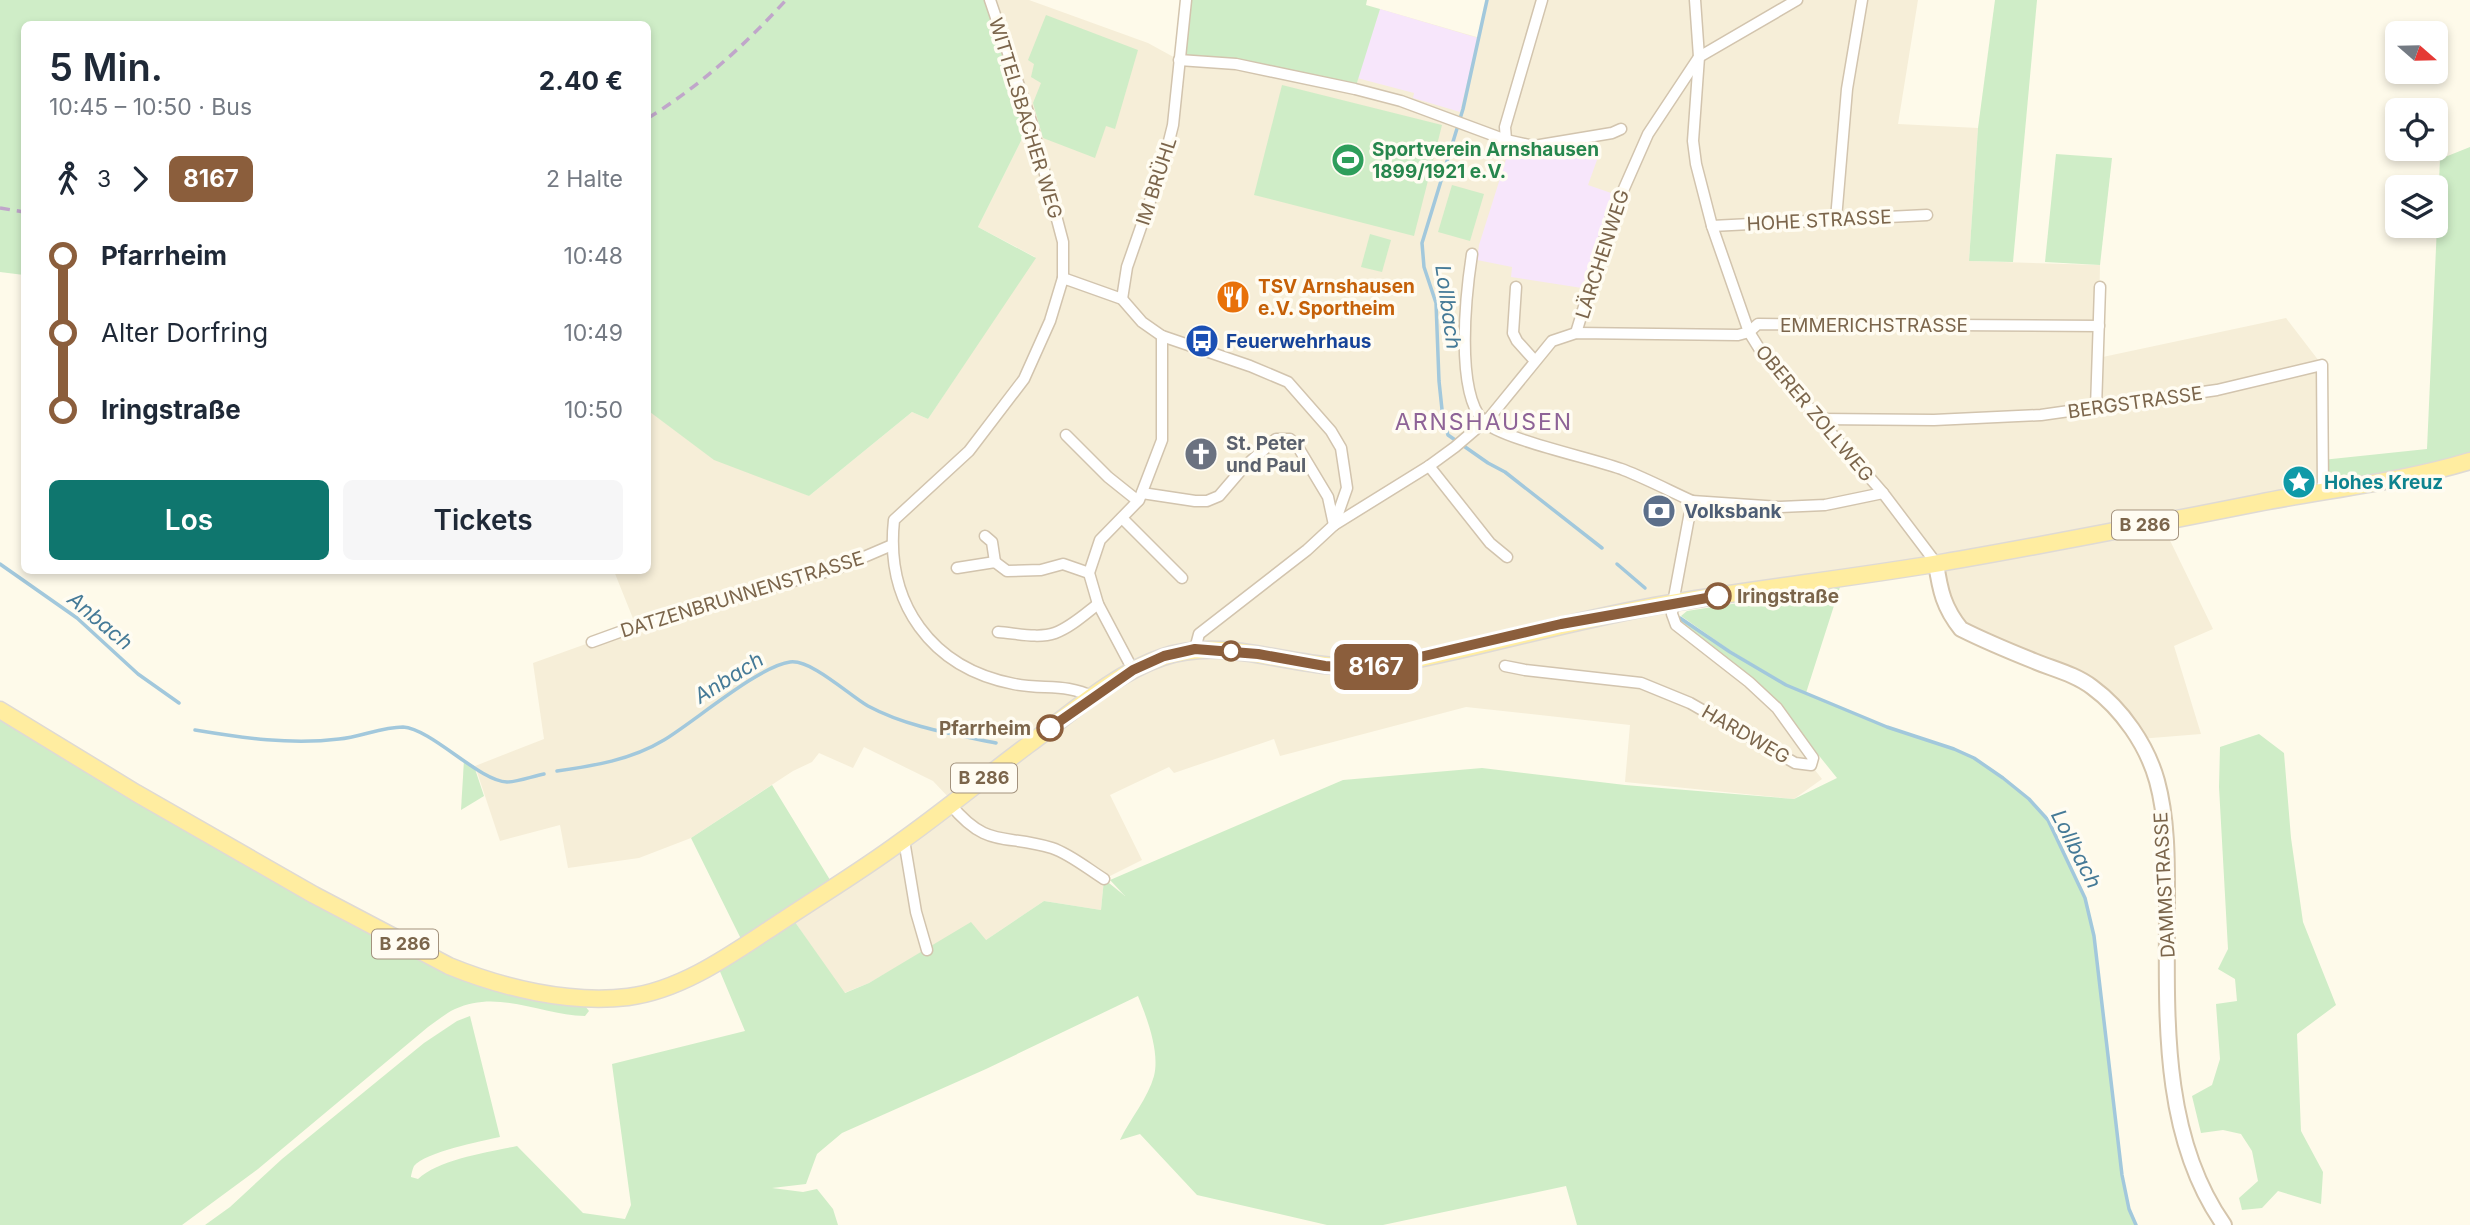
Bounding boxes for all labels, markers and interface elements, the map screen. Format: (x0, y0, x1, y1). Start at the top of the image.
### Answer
street label: WITTELSBACHER WEG (984, 15, 1067, 221)
north arrow (2385, 21, 2448, 84)
map controls (2385, 21, 2448, 238)
text: 5 Min. (49, 44, 163, 90)
text: 2.40 € (539, 65, 623, 96)
text: 10:45 – 10:50 · Bus (49, 93, 252, 121)
button: locate (2385, 98, 2448, 161)
street label: IM BRÜHL (1131, 134, 1182, 228)
place label: Sportverein Arnshausen 1899/1921 e.V. (1372, 138, 1599, 183)
sports icon: Sportverein Arnshausen 1899/1921 e.V. (1329, 141, 1367, 179)
icon: walk (49, 160, 87, 198)
icon: forward (121, 160, 159, 198)
text: 8167 (183, 164, 239, 193)
text: 3 (97, 165, 111, 193)
text: 2 Halte (546, 165, 623, 193)
button: layers (2385, 175, 2448, 238)
street label: LÄRCHENWEG (1571, 187, 1634, 321)
street label: HOHE STRASSE (1746, 205, 1892, 236)
text: Pfarrheim (101, 240, 227, 271)
text: 10:48 (563, 242, 623, 270)
water label: Lollbach (1430, 263, 1467, 351)
place label: TSV Arnshausen e.V. Sportheim (1258, 275, 1415, 320)
restaurant icon: TSV Arnshausen e.V. Sportheim (1214, 278, 1252, 316)
street label: EMMERICHSTRASSE (1780, 314, 1968, 337)
text: Alter Dorfring (101, 317, 268, 348)
text: 10:49 (563, 319, 623, 347)
bus stop icon: Feuerwehrhaus (1183, 322, 1221, 360)
place label: Feuerwehrhaus (1226, 330, 1371, 353)
street label: OBERER ZOLLWEG (1751, 340, 1878, 486)
street label: BERGSTRASSE (2066, 382, 2204, 423)
text: Iringstraße (101, 394, 241, 425)
text: 10:50 (564, 396, 623, 424)
district label: ARNSHAUSEN (1395, 408, 1573, 436)
place label: St. Peter und Paul (1226, 432, 1306, 477)
church icon: St. Peter und Paul (1182, 435, 1220, 473)
place icon: Hohes Kreuz (2280, 463, 2318, 501)
place label: Hohes Kreuz (2324, 471, 2443, 494)
button: Los (49, 480, 329, 560)
button: Tickets (343, 480, 623, 560)
bank icon: Volksbank (1640, 492, 1678, 530)
place label: Volksbank (1684, 500, 1782, 523)
road number: B 286 (2112, 510, 2178, 540)
street label: DATZENBRUNNENSTRASSE (618, 546, 867, 642)
marker: Iringstraße (1705, 583, 1731, 609)
place label: Iringstraße (1737, 585, 1839, 608)
water label: Anbach (62, 586, 138, 655)
unlabelled marker (1221, 641, 1241, 661)
line badge: 8167 (1327, 644, 1425, 690)
water label: Anbach (689, 647, 768, 709)
text: 8167 (1348, 652, 1404, 681)
street label: HARDWEG (1698, 700, 1794, 769)
marker: Pfarrheim (1037, 715, 1063, 741)
place label: Pfarrheim (939, 717, 1031, 740)
road number: B 286 (951, 764, 1017, 792)
water label: Lollbach (2046, 805, 2107, 892)
street label: DAMMSTRASSE (2149, 811, 2180, 959)
road number: B 286 (372, 930, 438, 959)

